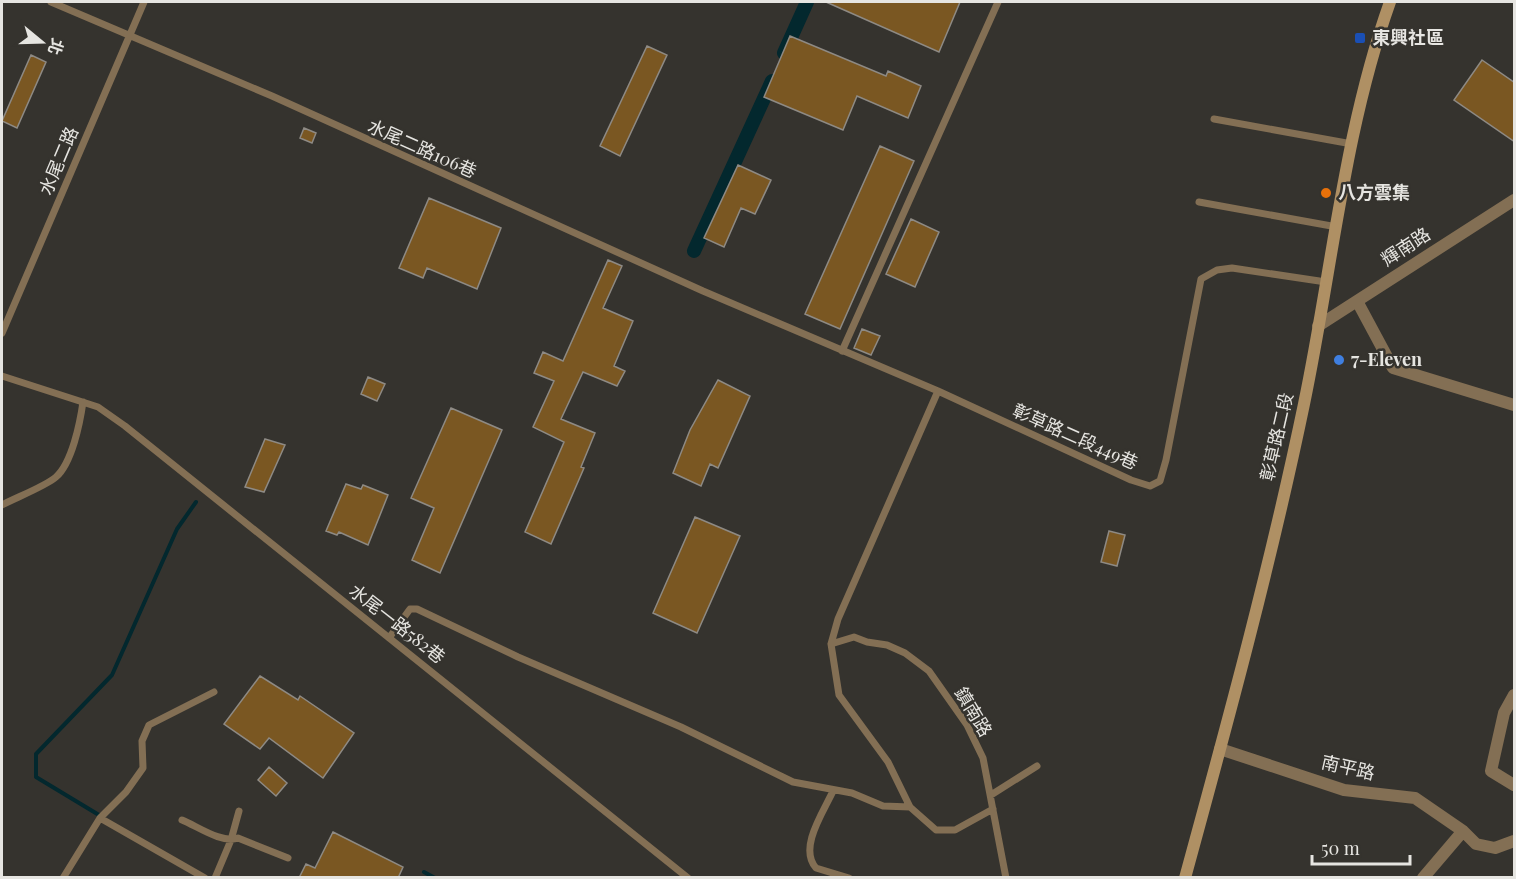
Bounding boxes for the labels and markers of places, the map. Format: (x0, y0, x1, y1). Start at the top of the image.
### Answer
place label: 東興社區 (1372, 25, 1444, 49)
marker: 東興社區 (1353, 31, 1367, 45)
place label: 八方雲集 (1338, 180, 1410, 204)
marker: 八方雲集 (1319, 186, 1333, 200)
place label: 7-Eleven (1351, 347, 1422, 371)
marker: 7-Eleven (1332, 353, 1346, 367)

